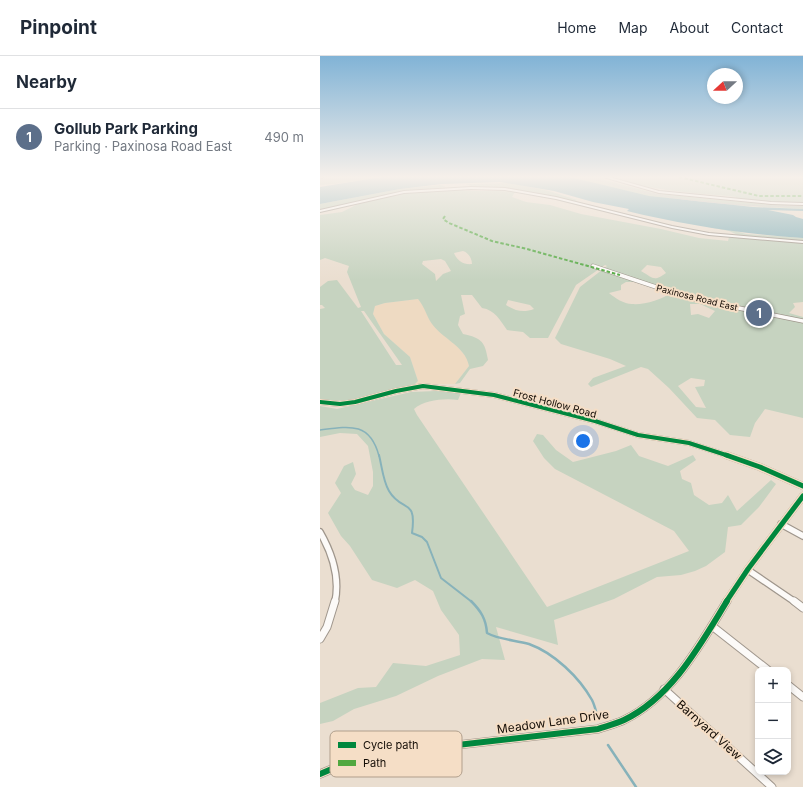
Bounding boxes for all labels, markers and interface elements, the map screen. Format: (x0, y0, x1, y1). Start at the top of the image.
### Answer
text: Pinpoint (20, 16, 97, 39)
text: Home (557, 19, 596, 36)
text: Map (618, 19, 648, 36)
text: About (670, 19, 709, 36)
text: Contact (731, 19, 783, 36)
north arrow (707, 68, 743, 104)
text: Nearby (16, 72, 77, 92)
text: Gollub Park Parking (54, 119, 198, 138)
text: 1 (26, 129, 32, 145)
text: 490 m (264, 129, 304, 145)
text: Parking · Paxinosa Road East (54, 138, 232, 154)
street label: Paxinosa Road East (655, 282, 739, 313)
pin: 1 (746, 298, 772, 328)
street label: Frost Hollow Road (512, 386, 598, 420)
your location (573, 431, 593, 451)
map controls (755, 667, 791, 775)
button: + (755, 667, 791, 703)
street label: Barnyard View (674, 696, 745, 763)
button: − (755, 703, 791, 739)
street label: Meadow Lane Drive (496, 706, 610, 737)
legend (330, 731, 462, 777)
text: Cycle path (363, 738, 419, 752)
button: layers (755, 739, 791, 775)
text: Path (363, 756, 386, 770)

